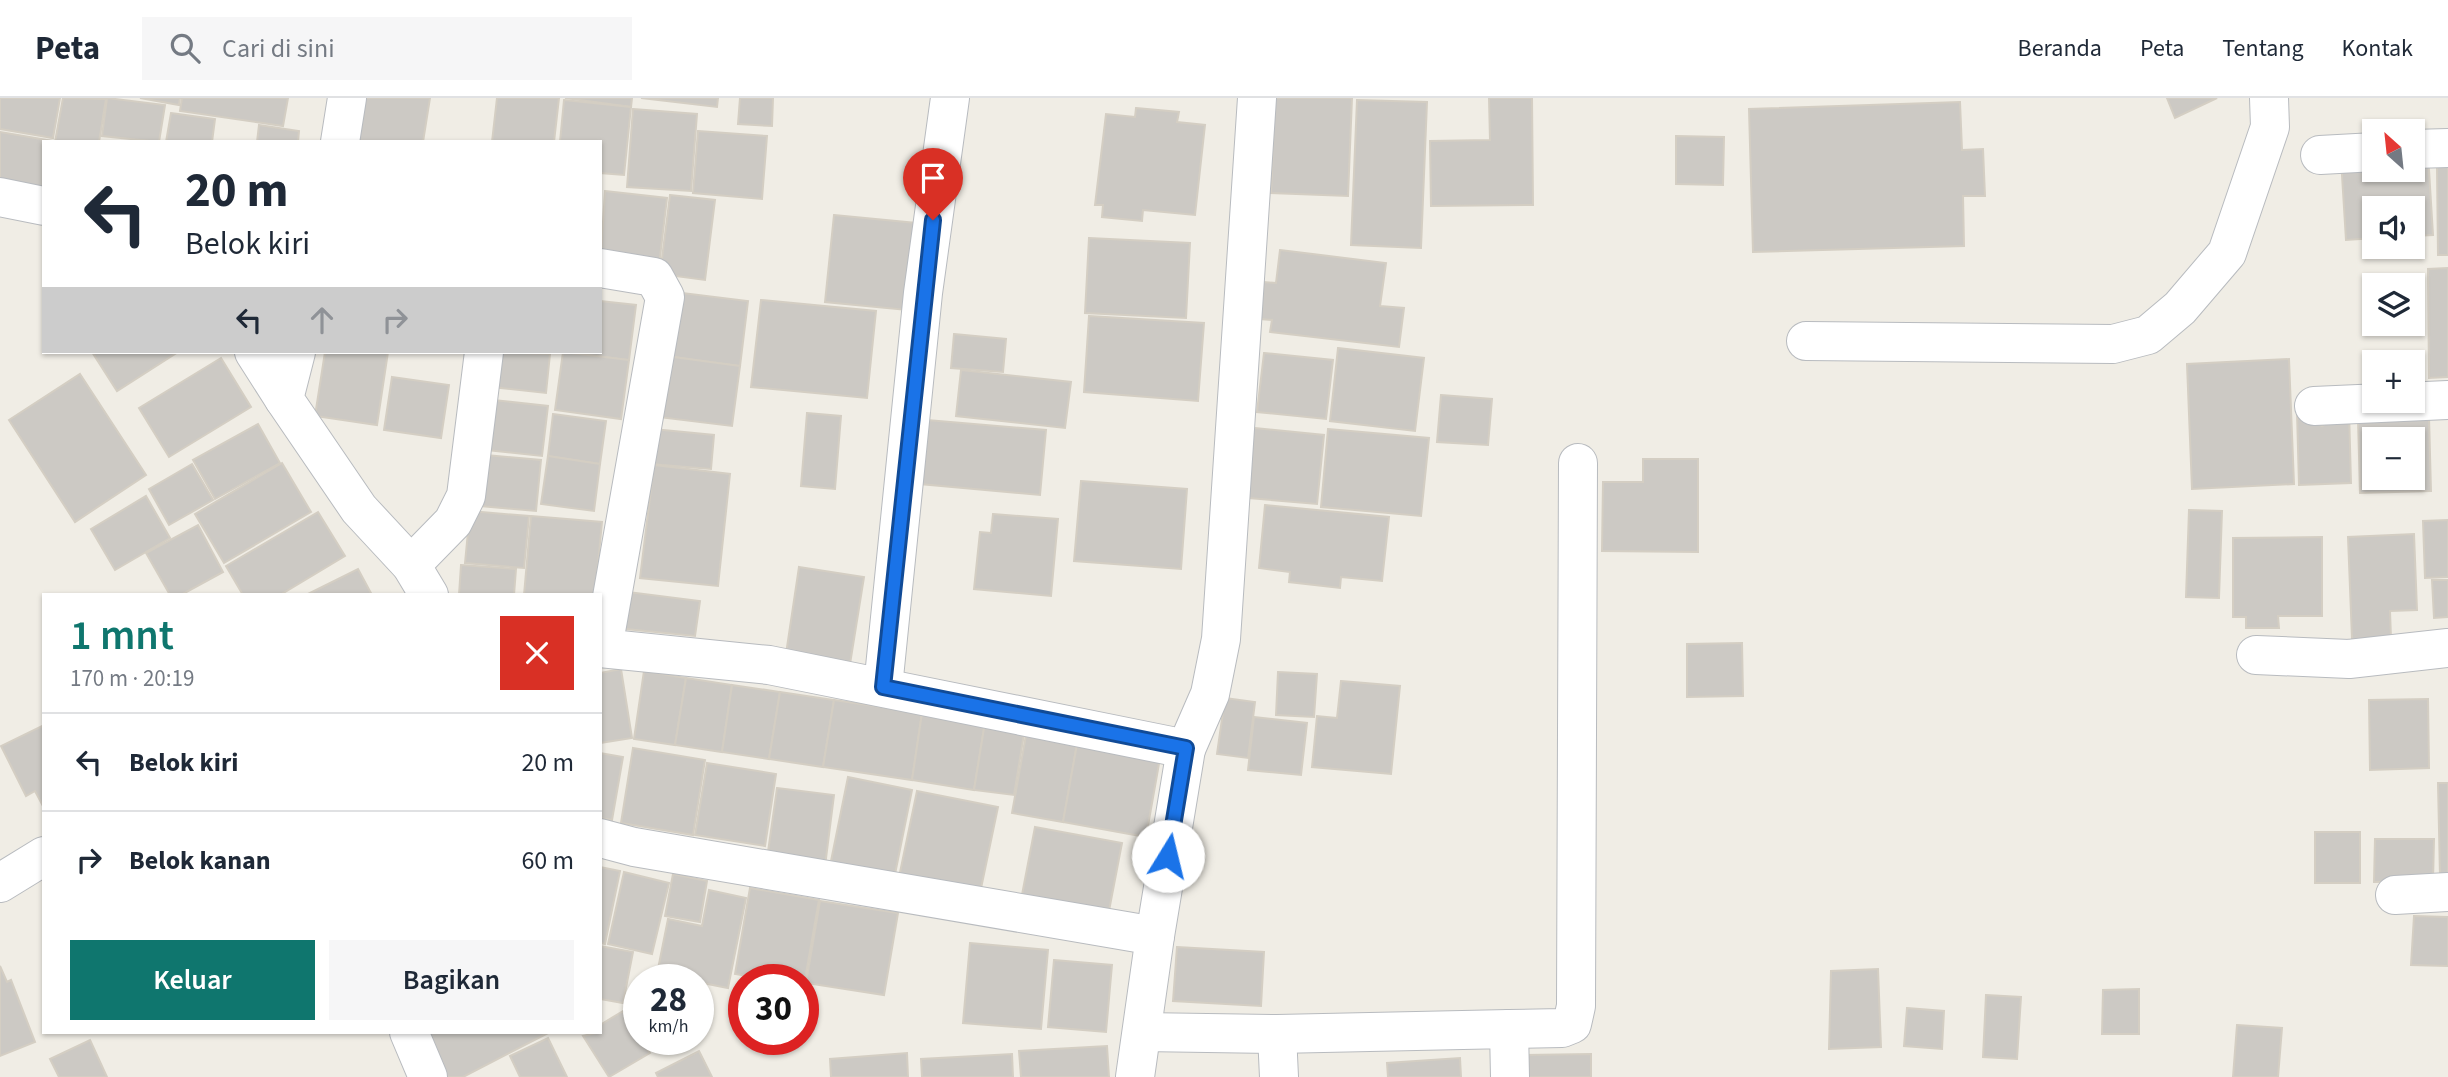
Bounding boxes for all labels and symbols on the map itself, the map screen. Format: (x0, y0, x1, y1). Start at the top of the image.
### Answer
north arrow (2362, 119, 2426, 182)
pin (903, 148, 963, 220)
position arrow (1131, 819, 1205, 893)
speed limit sign: 30 (728, 964, 819, 1055)

